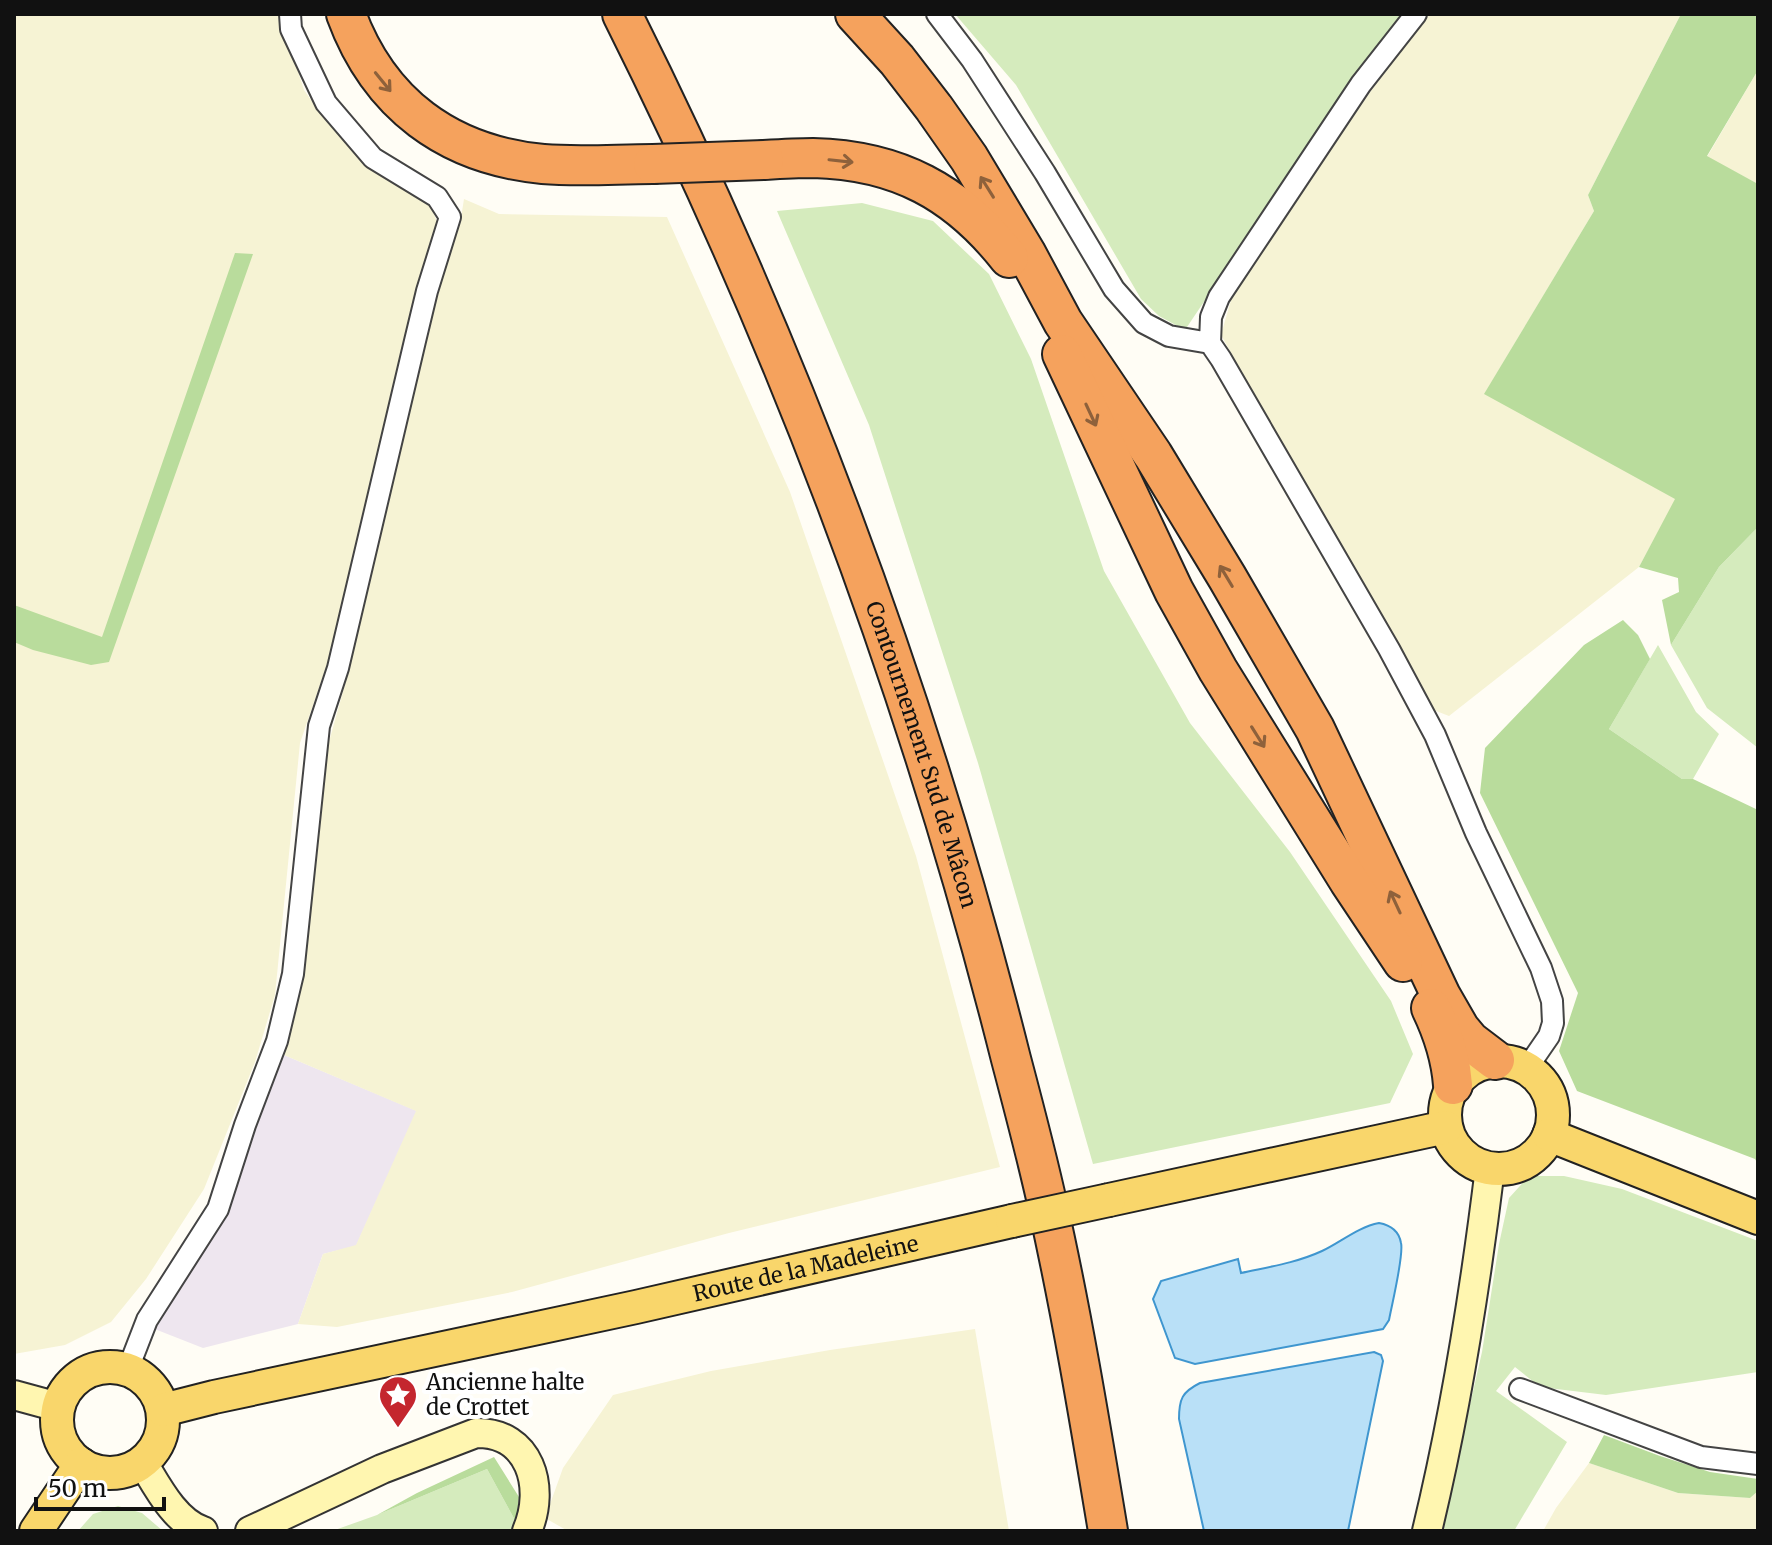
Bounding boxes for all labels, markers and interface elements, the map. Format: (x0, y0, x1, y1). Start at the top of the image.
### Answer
one-way arrow (374, 71, 391, 92)
one-way arrow (827, 154, 854, 169)
one-way arrow (979, 177, 996, 199)
one-way arrow (1084, 402, 1099, 426)
one-way arrow (1218, 564, 1233, 588)
street label: Contournement Sud de Mâcon (860, 597, 984, 912)
one-way arrow (1251, 725, 1267, 748)
one-way arrow (1387, 890, 1402, 914)
street label: Route de la Madeleine (690, 1229, 921, 1308)
place label: Ancienne halte de Crottet (425, 1368, 584, 1421)
place icon: Ancienne halte de Crottet (377, 1374, 419, 1429)
scale bar (36, 1461, 164, 1511)
text: 50 m (48, 1473, 107, 1504)

